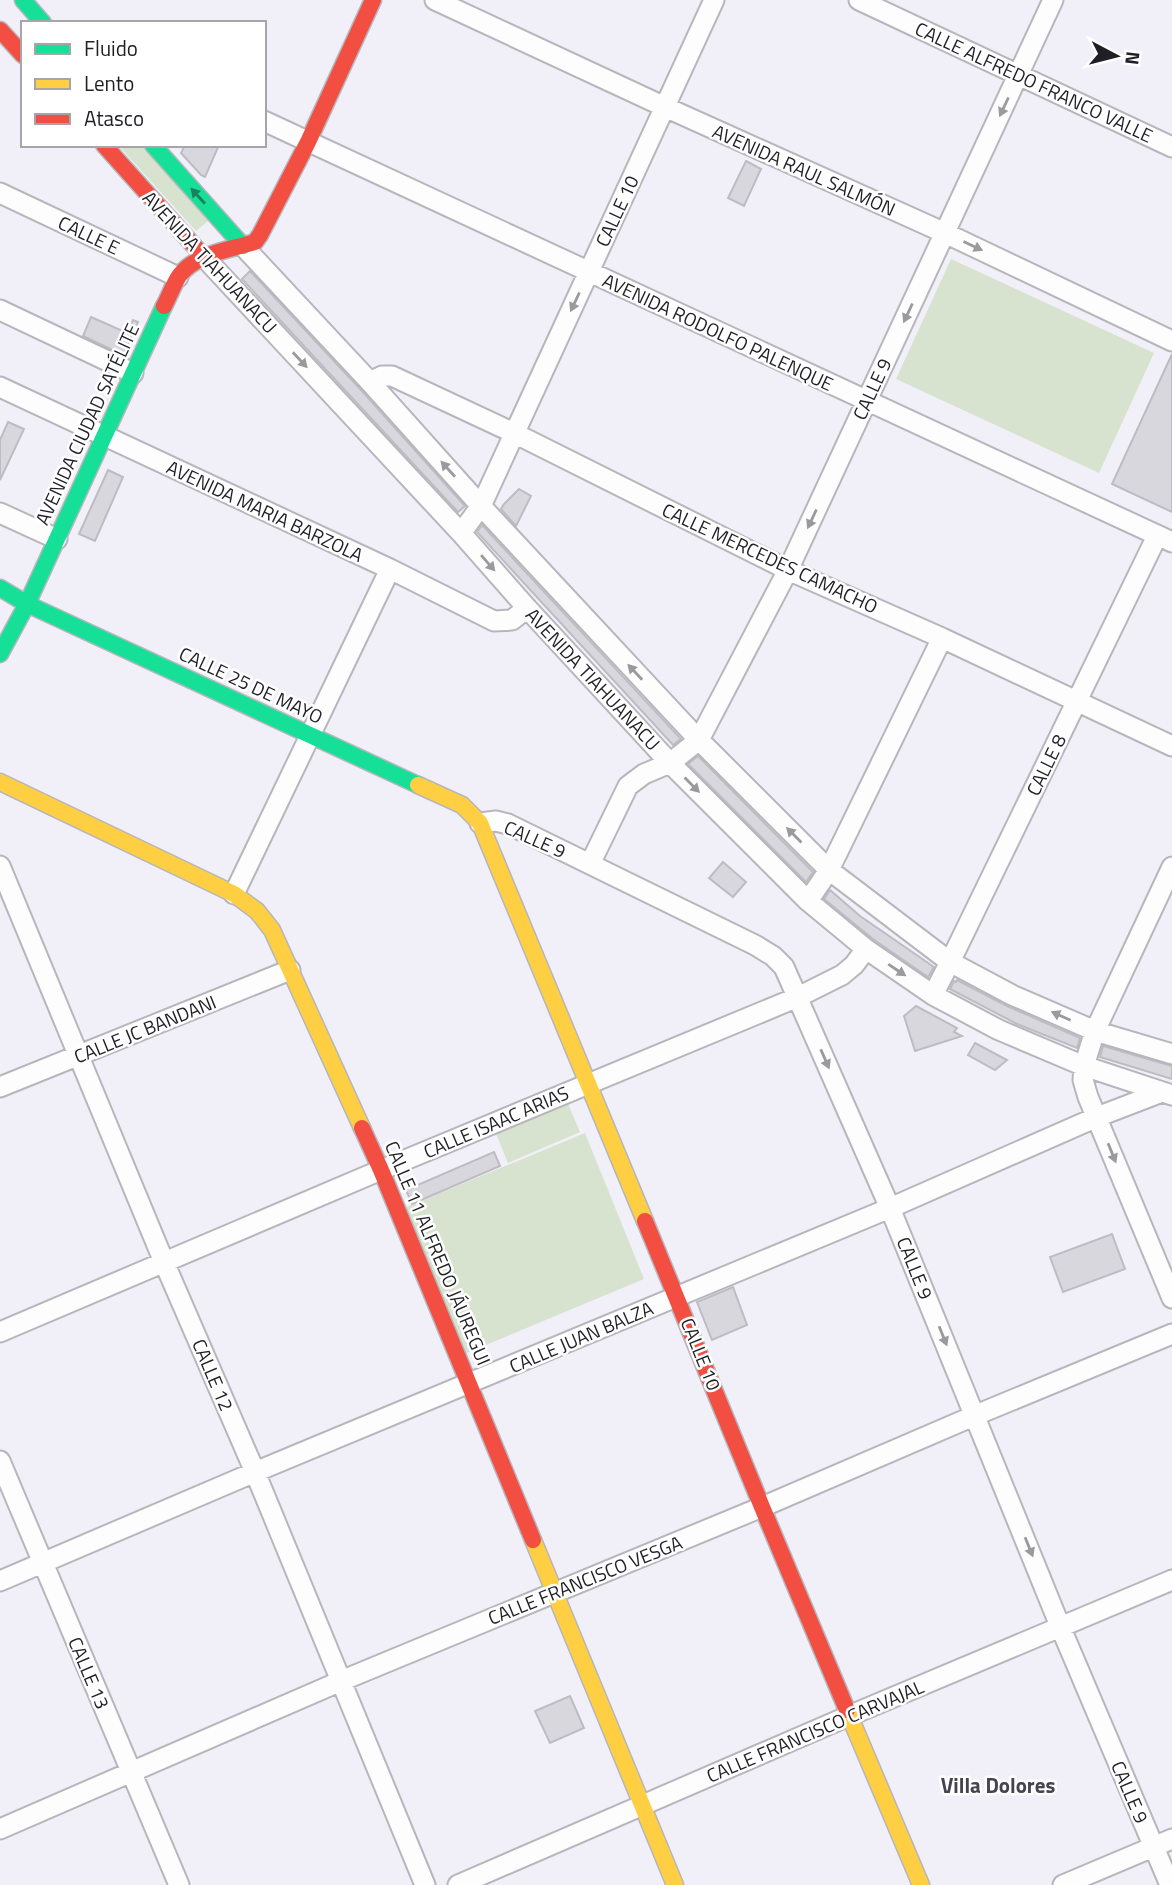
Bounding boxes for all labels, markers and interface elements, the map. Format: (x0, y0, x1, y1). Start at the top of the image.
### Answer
street label: CALLE ALFREDO FRANCO VALLE (912, 17, 1156, 147)
legend (21, 21, 266, 147)
north arrow (1081, 21, 1151, 91)
text: Fluido (84, 32, 138, 64)
text: Lento (84, 67, 134, 99)
one-way arrow (998, 96, 1009, 117)
text: Atasco (84, 102, 144, 134)
street label: AVENIDA RAUL SALMÓN (708, 116, 900, 223)
street label: CALLE 10 (587, 170, 646, 251)
street label: AVENIDA TIAHUANACU (136, 184, 284, 340)
one-way arrow (191, 188, 207, 205)
street label: CALLE E (54, 208, 125, 261)
one-way arrow (963, 240, 983, 252)
street label: AVENIDA RODOLFO PALENQUE (598, 265, 838, 398)
one-way arrow (569, 292, 581, 312)
one-way arrow (902, 303, 914, 323)
street label: AVENIDA CIUDAD SATÉLITE (27, 318, 146, 529)
one-way arrow (292, 351, 308, 368)
street label: CALLE 9 (845, 353, 898, 424)
street label: AVENIDA MARIA BARZOLA (162, 452, 368, 569)
one-way arrow (440, 461, 456, 478)
street label: CALLE MERCEDES CAMACHO (658, 495, 883, 620)
one-way arrow (806, 509, 818, 529)
one-way arrow (480, 555, 495, 572)
street label: AVENIDA TIAHUANACU (519, 601, 667, 757)
street label: CALLE 25 DE MAYO (175, 639, 328, 731)
one-way arrow (628, 664, 644, 681)
street label: CALLE 8 (1018, 729, 1073, 800)
one-way arrow (683, 776, 700, 792)
street label: CALLE 9 (500, 812, 571, 865)
one-way arrow (786, 827, 803, 843)
one-way arrow (888, 963, 906, 977)
street label: CALLE JC BANDANI (69, 987, 220, 1070)
one-way arrow (1051, 1010, 1071, 1022)
one-way arrow (820, 1049, 831, 1070)
street label: CALLE ISAAC ARIAS (419, 1078, 573, 1165)
street label: CALLE 11 ALFREDO JÁUREGUI (378, 1136, 499, 1369)
one-way arrow (1106, 1143, 1118, 1163)
street label: CALLE 9 (890, 1232, 941, 1303)
street label: CALLE JUAN BALZA (504, 1293, 657, 1380)
street label: CALLE 10 (674, 1313, 729, 1394)
one-way arrow (938, 1326, 949, 1347)
street label: CALLE 12 (185, 1334, 242, 1415)
street label: CALLE FRANCISCO VESGA (483, 1527, 686, 1632)
one-way arrow (1023, 1537, 1034, 1558)
street label: CALLE 13 (61, 1632, 118, 1713)
street label: CALLE FRANCISCO CARVAJAL (702, 1672, 928, 1789)
street label: CALLE 9 (1104, 1756, 1157, 1827)
district label: Villa Dolores (941, 1769, 1055, 1801)

